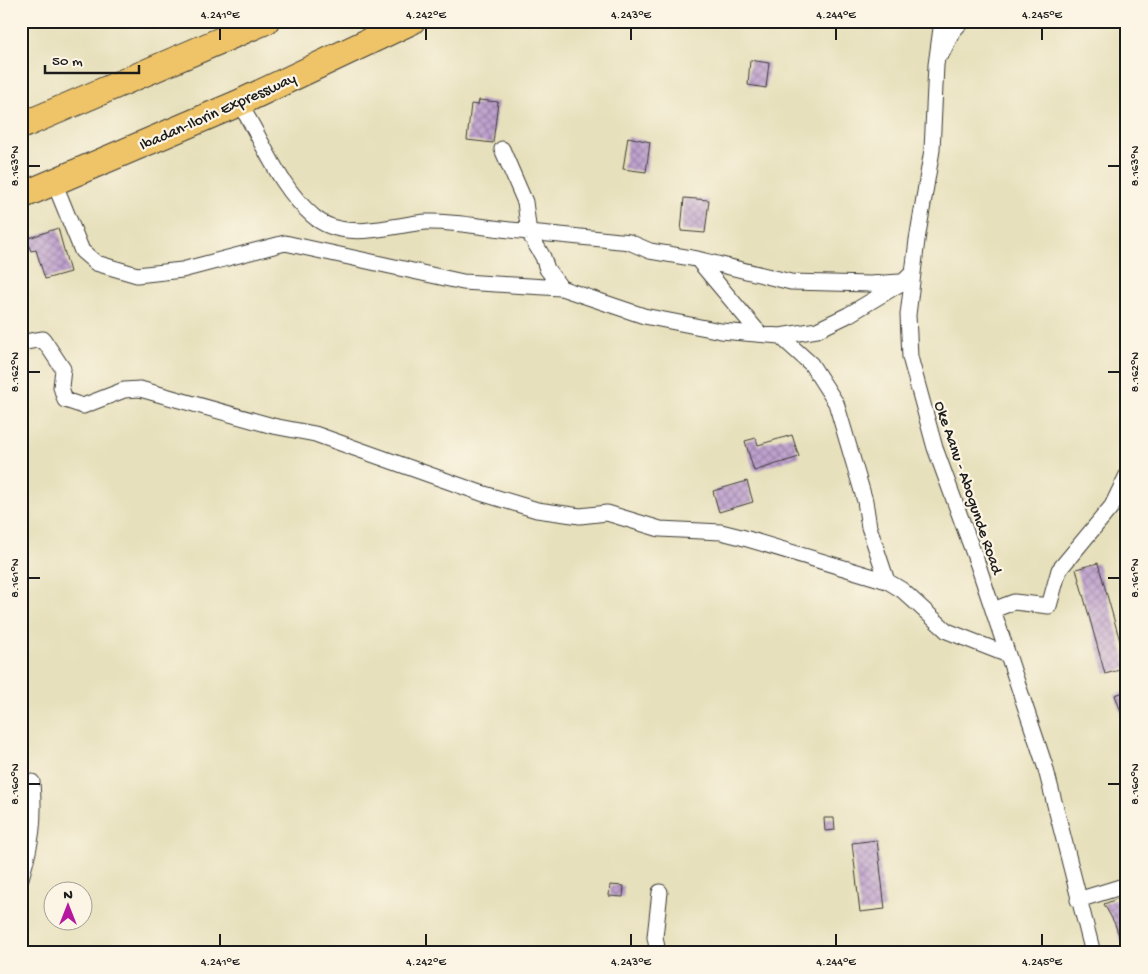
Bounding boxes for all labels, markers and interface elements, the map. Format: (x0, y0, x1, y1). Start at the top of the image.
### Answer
text: 4.241°E (201, 9, 240, 23)
text: 4.242°E (406, 9, 446, 23)
text: 4.243°E (611, 9, 652, 23)
text: 4.244°E (816, 9, 856, 23)
text: 4.245°E (1022, 9, 1063, 23)
scale bar (45, 42, 139, 74)
text: 50 m (52, 53, 83, 71)
street label: Ibadan-Ilorin Expressway (137, 70, 300, 156)
text: 8.163°N (9, 145, 23, 186)
text: 8.163°N (1129, 145, 1143, 186)
text: 8.162°N (9, 352, 23, 392)
text: 8.162°N (1129, 352, 1143, 392)
street label: Oke Aanu - Abogunde Road (928, 399, 1006, 579)
text: 8.161°N (9, 558, 23, 598)
text: 8.161°N (1129, 558, 1143, 598)
text: 8.160°N (9, 763, 23, 805)
text: 8.160°N (1129, 763, 1143, 805)
north arrow (42, 882, 92, 932)
text: N (63, 887, 73, 904)
text: 4.241°E (201, 956, 240, 970)
text: 4.242°E (406, 956, 446, 970)
text: 4.243°E (611, 956, 652, 970)
text: 4.244°E (816, 956, 856, 970)
text: 4.245°E (1022, 956, 1063, 970)

